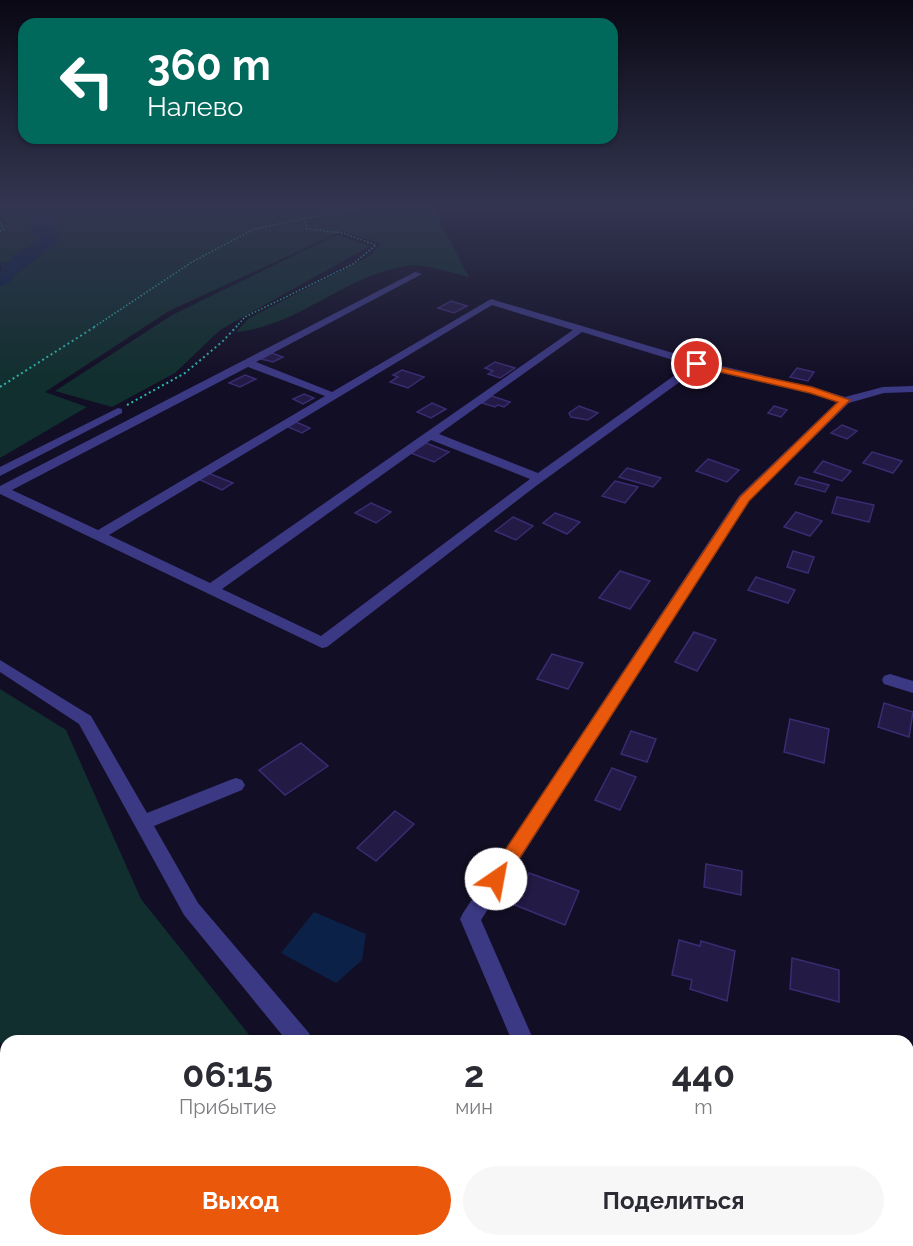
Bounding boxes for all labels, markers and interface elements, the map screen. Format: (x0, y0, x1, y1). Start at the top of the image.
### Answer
text: 360 m (147, 41, 271, 90)
icon: left (48, 42, 126, 120)
text: Налево (147, 91, 243, 122)
pin (671, 338, 722, 389)
icon: arrive (680, 347, 713, 380)
position arrow (464, 847, 528, 911)
text: 06:15 (182, 1053, 273, 1095)
text: 2 (464, 1053, 484, 1095)
text: 440 (672, 1053, 735, 1095)
text: Прибытие (179, 1095, 276, 1119)
text: мин (455, 1095, 493, 1119)
text: m (694, 1095, 713, 1119)
button: Выход (30, 1166, 451, 1235)
button: Поделиться (463, 1166, 884, 1235)

